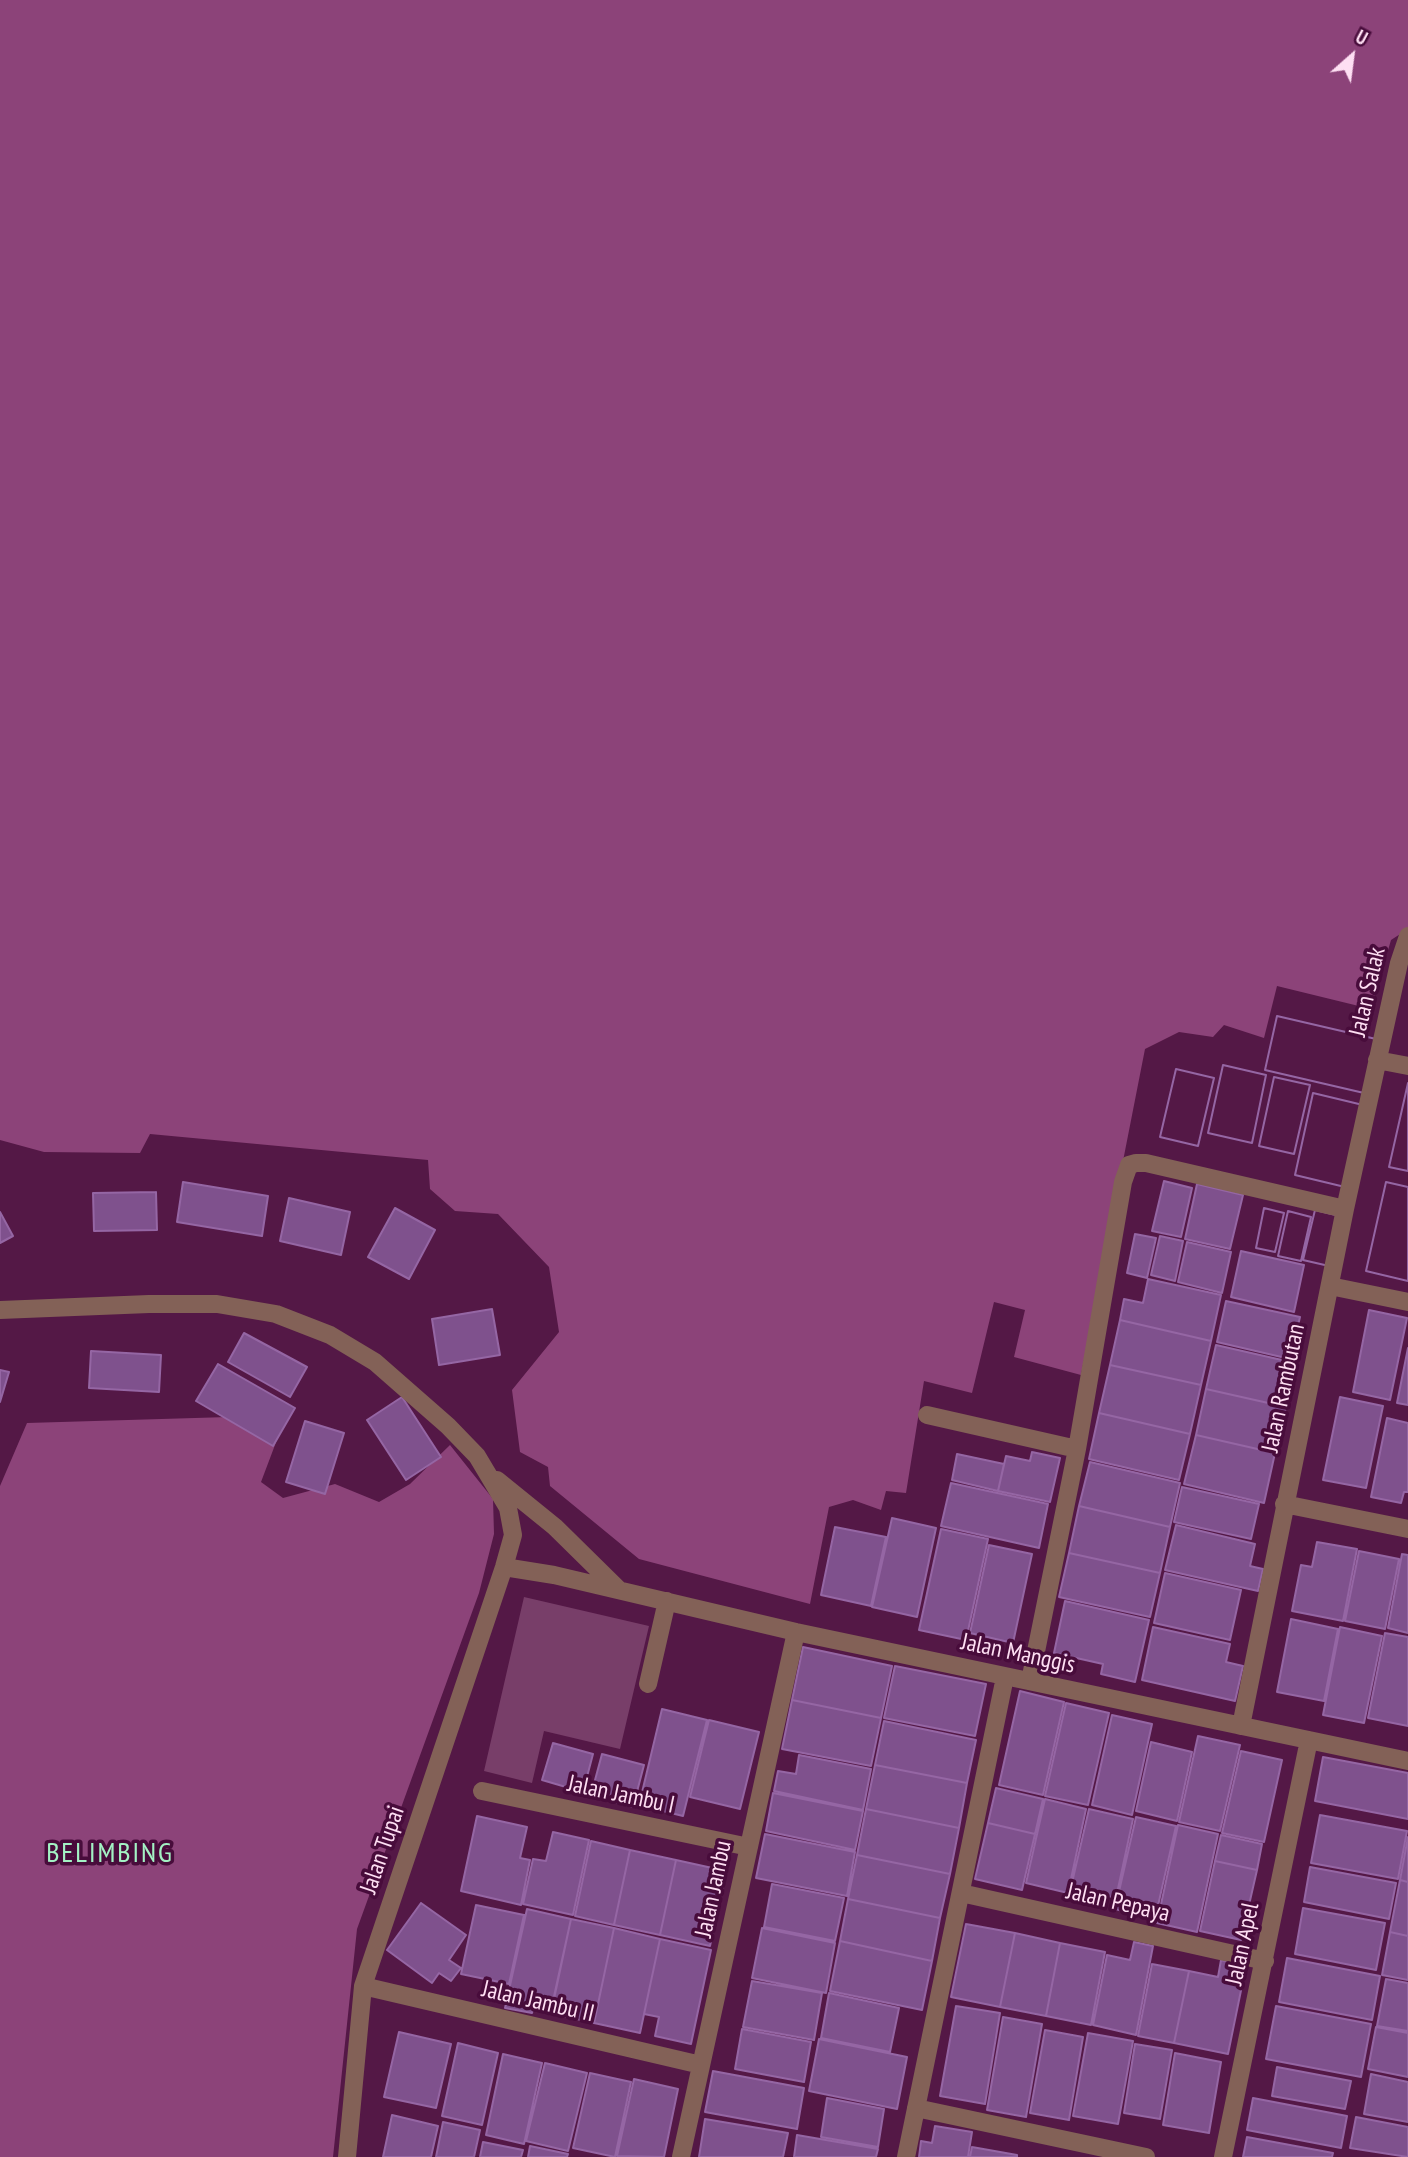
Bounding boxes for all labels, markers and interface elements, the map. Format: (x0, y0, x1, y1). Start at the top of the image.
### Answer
north arrow (1317, 21, 1387, 91)
text: U (1352, 25, 1372, 50)
street label: Jalan Salak (1344, 945, 1392, 1039)
street label: Jalan Rambutan (1256, 1321, 1312, 1455)
street label: Jalan Manggis (958, 1628, 1078, 1680)
street label: Jalan Jambu I (565, 1770, 677, 1820)
street label: Jalan Tupai (355, 1803, 411, 1897)
district label: BELIMBING (47, 1837, 173, 1871)
street label: Jalan Jambu (690, 1838, 738, 1940)
street label: Jalan Pepaya (1064, 1877, 1172, 1929)
street label: Jalan Apel (1220, 1900, 1266, 1988)
street label: Jalan Jambu II (479, 1975, 597, 2029)

